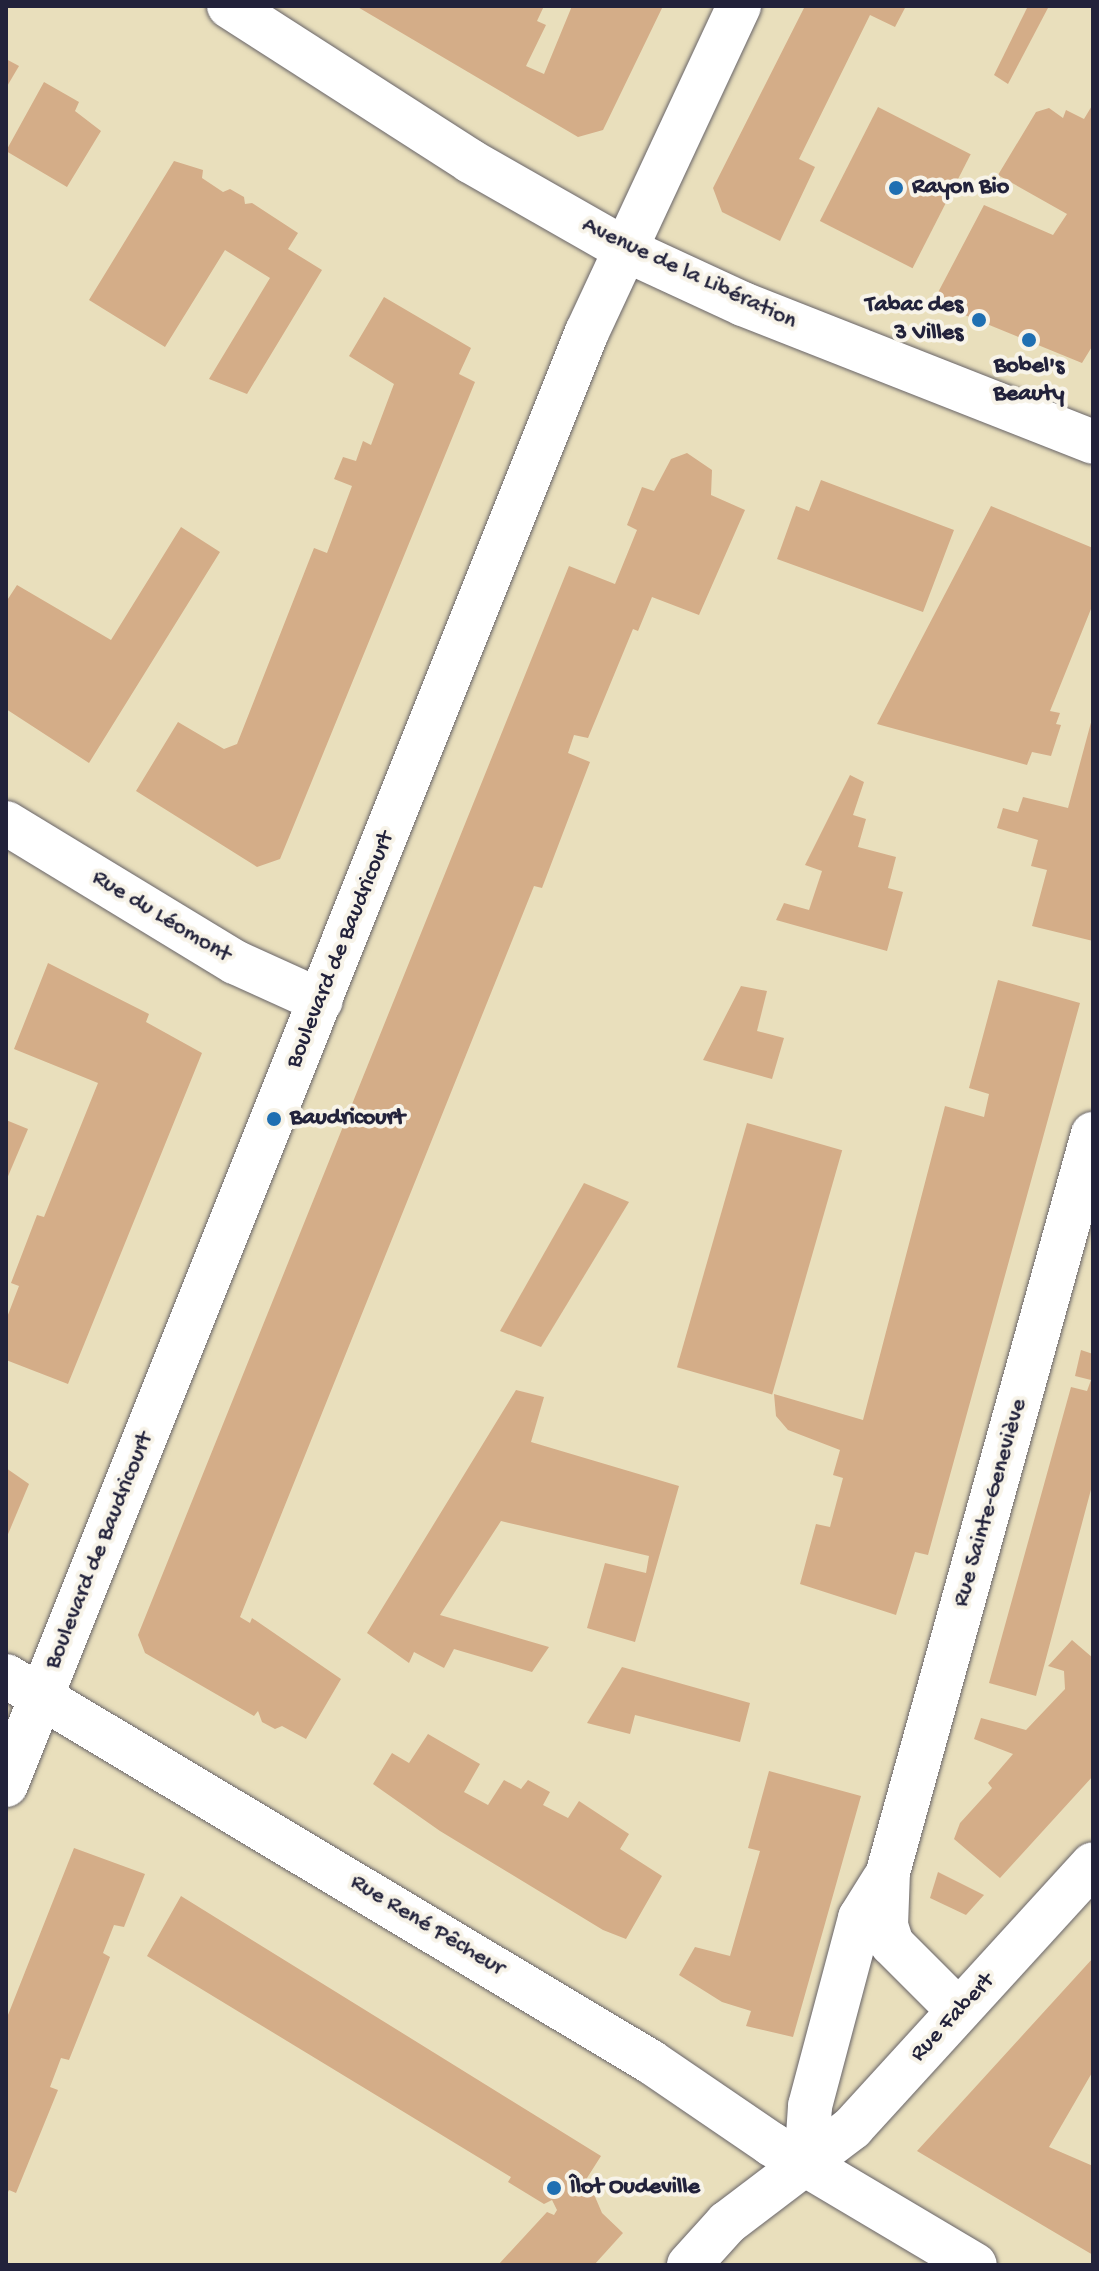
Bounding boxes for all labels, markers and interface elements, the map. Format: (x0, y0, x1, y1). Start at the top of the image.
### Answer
place label: Rayon Bio (912, 174, 1009, 202)
marker: Rayon Bio (887, 179, 905, 197)
street label: Avenue de la Libération (577, 212, 801, 336)
place label: Tabac des 3 Villes (865, 292, 963, 348)
marker: Tabac des 3 Villes (970, 311, 988, 329)
marker: Bobel's Beauty (1020, 331, 1038, 349)
place label: Bobel's Beauty (994, 353, 1064, 409)
street label: Boulevard de Baudricourt (280, 827, 402, 1073)
street label: Rue du Léomont (86, 864, 236, 970)
place label: Baudricourt (290, 1105, 405, 1133)
marker: Baudricourt (265, 1110, 283, 1128)
street label: Rue Sainte-Geneviève (948, 1396, 1034, 1610)
street label: Boulevard de Baudricourt (39, 1428, 161, 1674)
street label: Rue René Pêcheur (345, 1869, 509, 1983)
street label: Rue Fabert (905, 1968, 1001, 2068)
place label: Îlot Oudeville (570, 2174, 700, 2202)
marker: Îlot Oudeville (545, 2179, 563, 2197)

